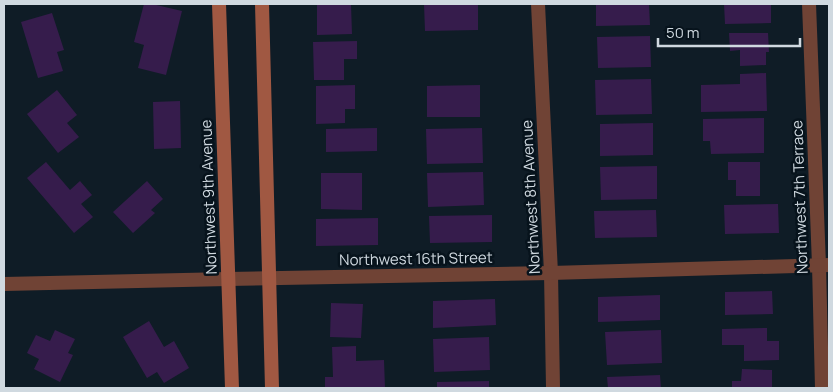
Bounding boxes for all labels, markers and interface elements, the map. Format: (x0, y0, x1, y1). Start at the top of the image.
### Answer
scale bar (658, 15, 800, 47)
text: 50 m (666, 22, 700, 43)
street label: Northwest 9th Avenue (195, 119, 222, 275)
street label: Northwest 8th Avenue (516, 119, 545, 275)
street label: Northwest 7th Terrace (786, 119, 813, 274)
street label: Northwest 16th Street (339, 247, 493, 270)

